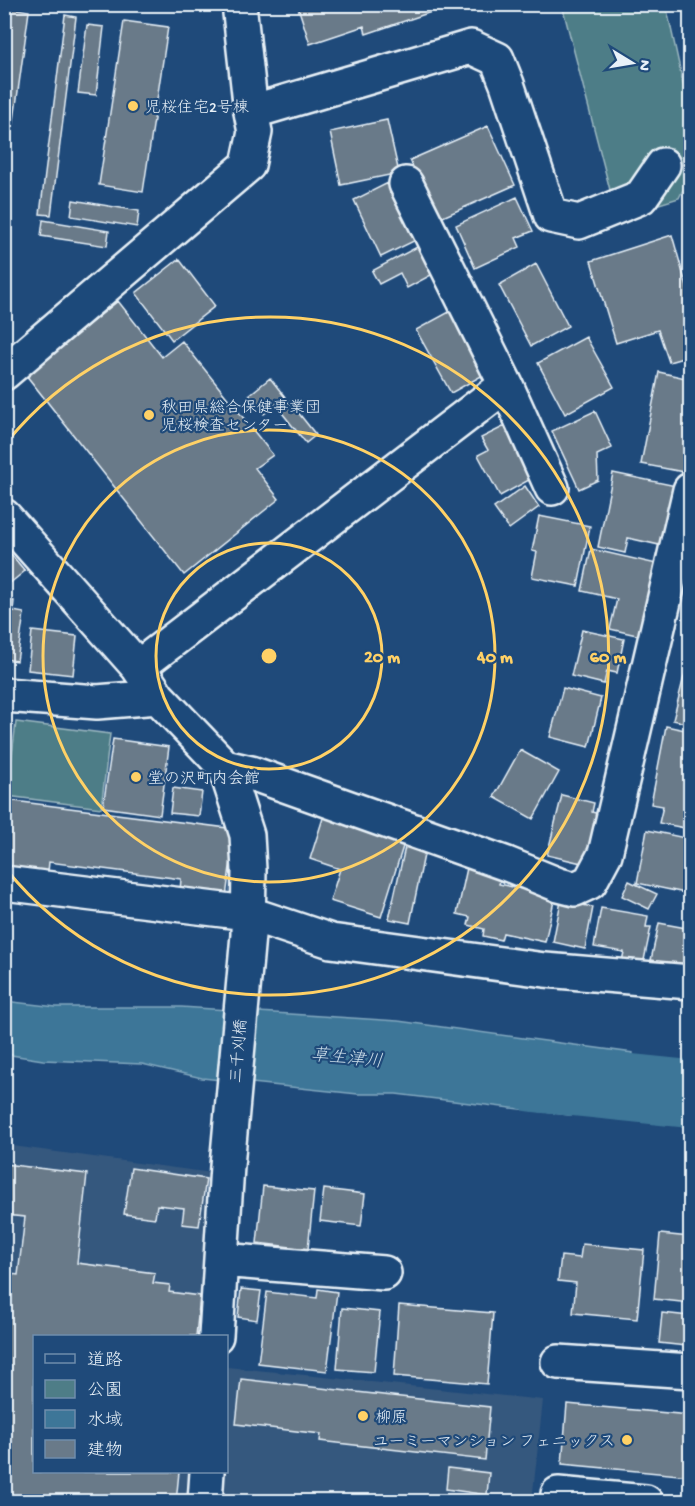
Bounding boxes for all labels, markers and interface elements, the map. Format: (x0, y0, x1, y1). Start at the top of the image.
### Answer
north arrow (602, 33, 662, 93)
text: N (633, 58, 654, 73)
place label: 児桜住宅2号棟 (145, 98, 249, 119)
marker: 児桜住宅2号棟 (126, 99, 140, 113)
place label: 秋田県総合保健事業団 児桜検査センター (161, 398, 321, 437)
marker: 秋田県総合保健事業団 児桜検査センター (142, 408, 156, 422)
centre of rings (259, 646, 279, 666)
text: 20 m (364, 648, 400, 669)
text: 40 m (476, 648, 513, 669)
text: 60 m (590, 648, 626, 669)
place label: 堂の沢町内会館 (148, 769, 260, 790)
marker: 堂の沢町内会館 (129, 770, 143, 784)
street label: 三千刈橋 (227, 1019, 253, 1084)
water label: 草生津川 (310, 1044, 384, 1074)
legend (33, 1335, 228, 1473)
text: 道路 (87, 1350, 123, 1372)
text: 公園 (87, 1381, 123, 1402)
marker: 柳原 (356, 1409, 370, 1423)
place label: 柳原 (375, 1409, 407, 1429)
text: 水域 (87, 1410, 123, 1432)
marker: ユーミーマンション フェニックス (620, 1433, 634, 1447)
place label: ユーミーマンション フェニックス (373, 1434, 615, 1453)
text: 建物 (87, 1440, 123, 1462)

